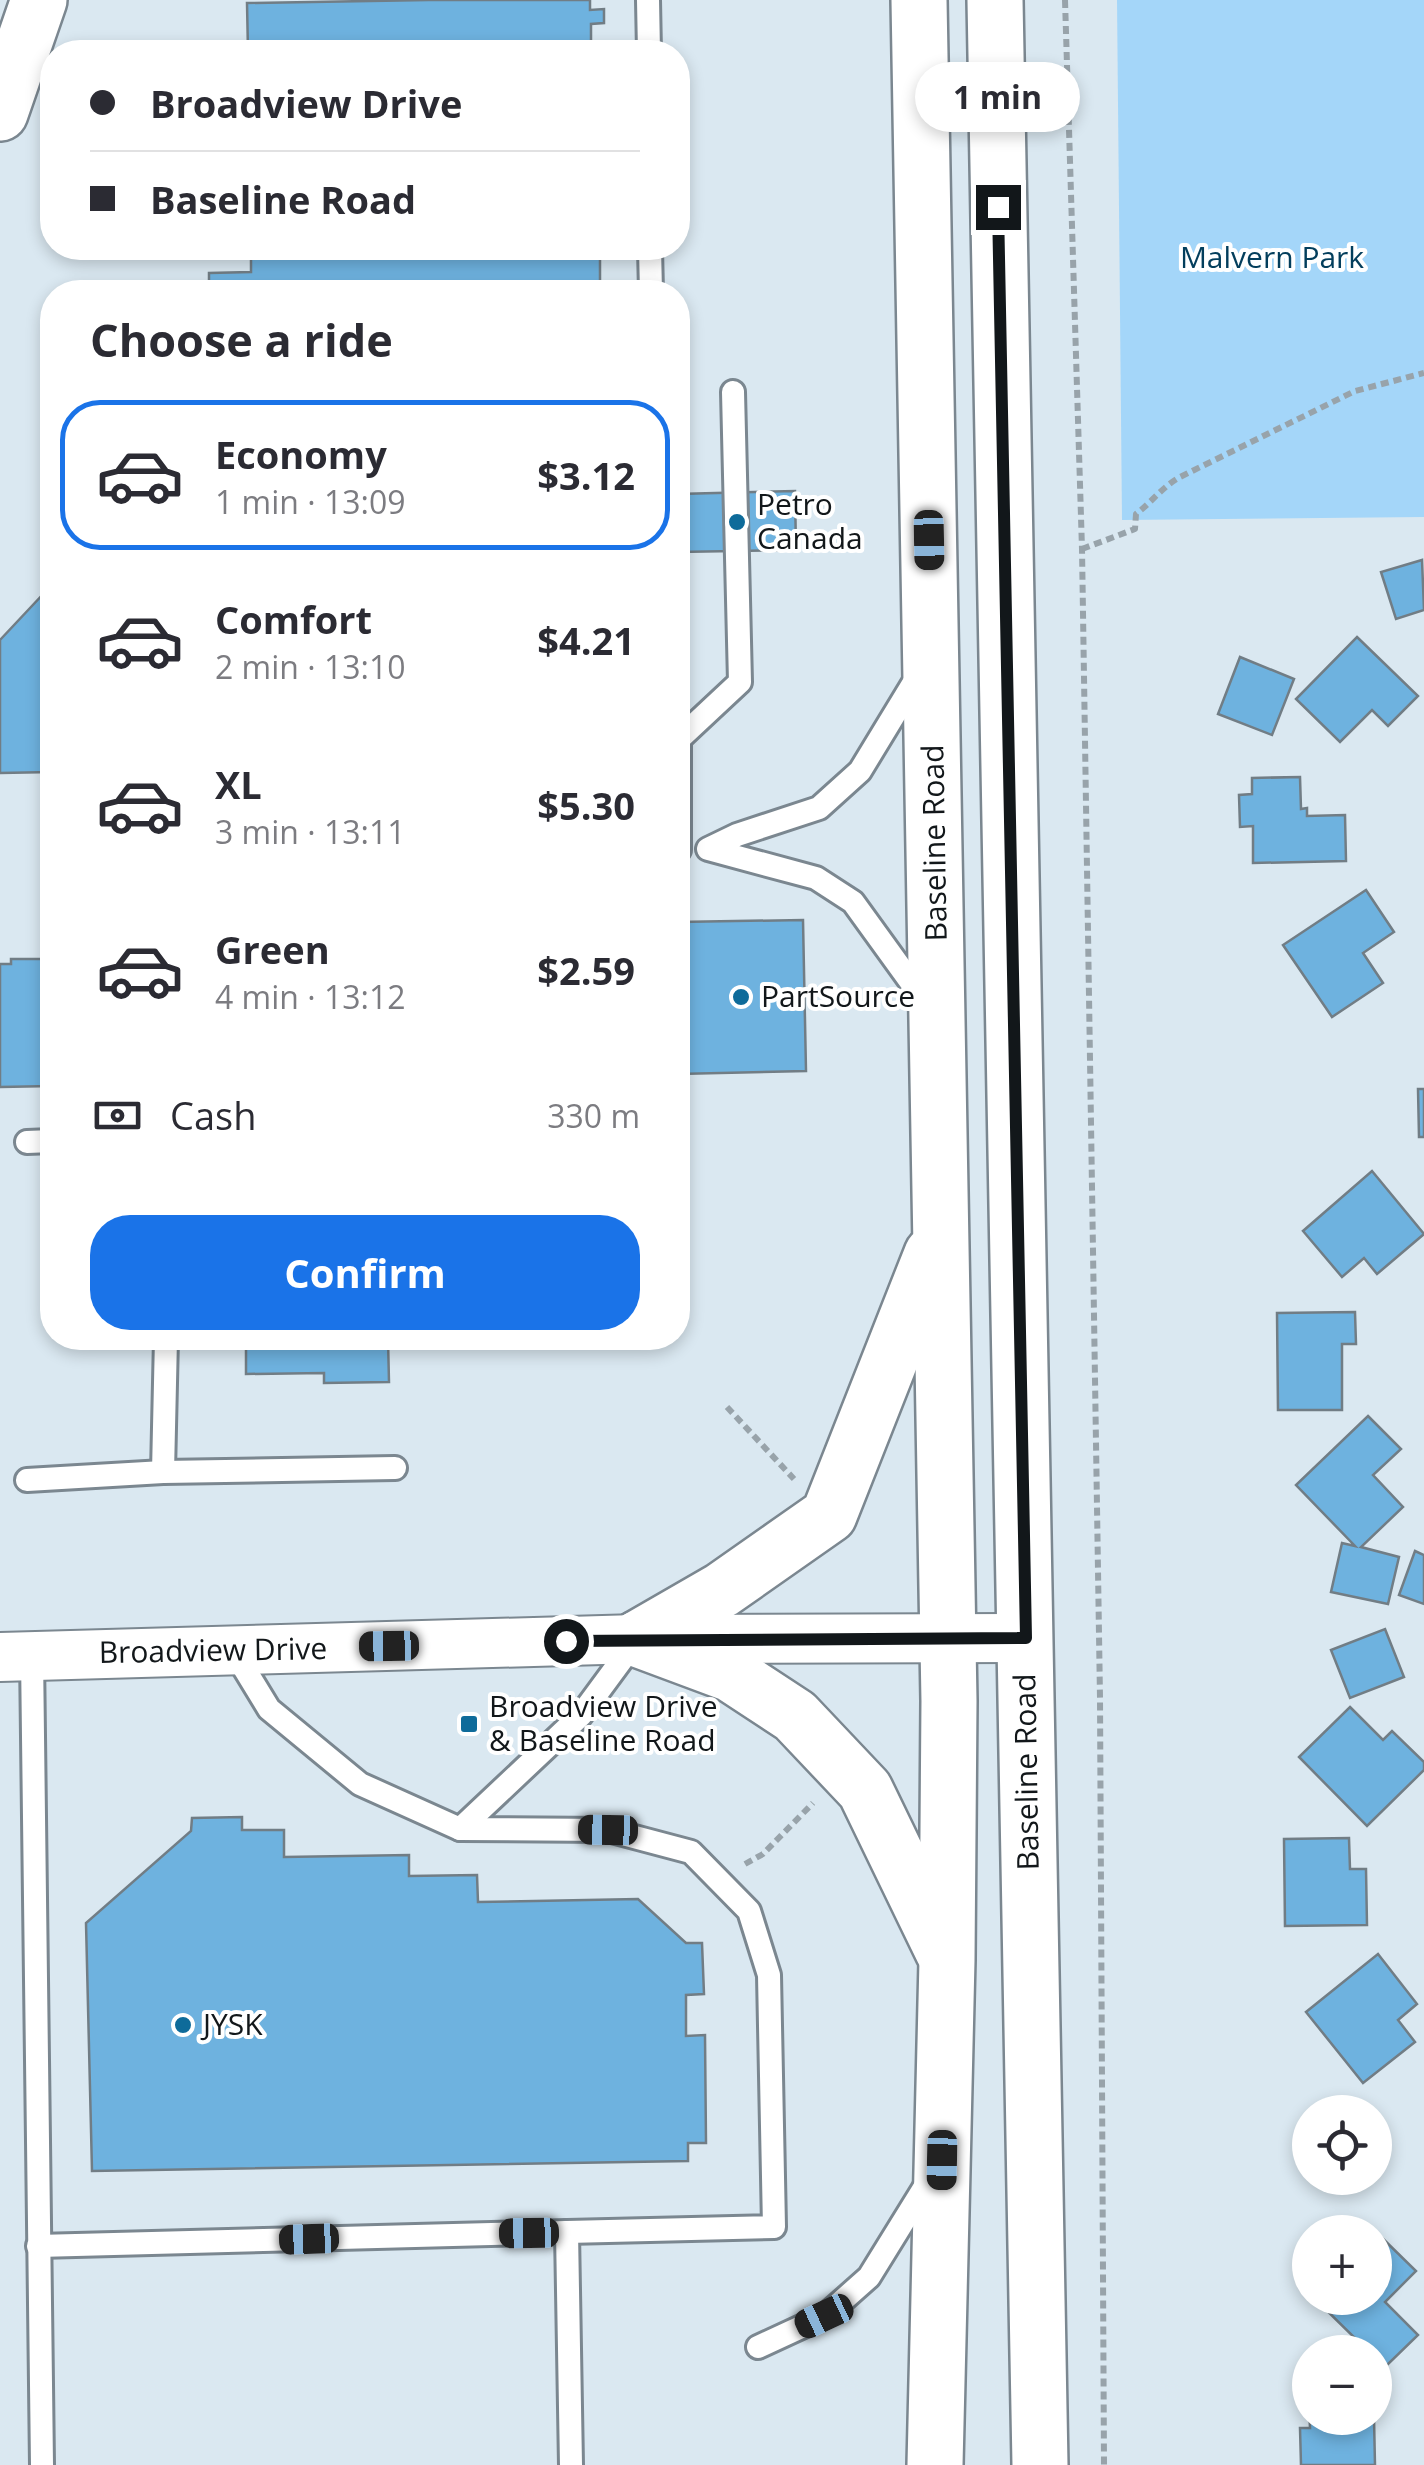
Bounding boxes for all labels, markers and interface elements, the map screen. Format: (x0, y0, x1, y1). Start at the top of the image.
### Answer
callout: 1 min (916, 62, 1080, 132)
text: 1 min (953, 75, 1042, 118)
text: Broadview Drive (150, 77, 462, 129)
text: Baseline Road (150, 173, 416, 225)
route end (976, 185, 1021, 230)
park label: Malvern Park (1180, 236, 1364, 277)
text: Choose a ride (90, 309, 393, 370)
text: Economy (215, 428, 387, 480)
icon: car (95, 430, 185, 520)
text: $3.12 (537, 449, 635, 501)
text: 1 min · 13:09 (215, 480, 406, 523)
place label: Petro Canada (757, 483, 863, 558)
car (913, 510, 945, 570)
marker: Petro Canada (726, 511, 748, 533)
text: Comfort (215, 593, 372, 645)
icon: car (95, 595, 185, 685)
text: $4.21 (537, 614, 635, 666)
text: 2 min · 13:10 (215, 645, 406, 688)
street label: Baseline Road (911, 744, 956, 942)
text: XL (215, 758, 262, 810)
icon: car (95, 760, 185, 850)
text: $5.30 (537, 779, 635, 831)
text: 3 min · 13:11 (215, 810, 406, 853)
text: Green (215, 923, 330, 975)
icon: car (95, 925, 185, 1015)
text: $2.59 (537, 944, 635, 996)
text: 4 min · 13:12 (215, 975, 406, 1018)
place label: PartSource (761, 975, 915, 1016)
marker: PartSource (730, 986, 752, 1008)
icon: cash (90, 1088, 145, 1143)
text: Cash (170, 1089, 256, 1141)
text: 330 m (547, 1094, 640, 1137)
button: Confirm (90, 1215, 640, 1330)
route start (544, 1619, 589, 1664)
street label: Broadview Drive (98, 1627, 328, 1672)
car (359, 1630, 419, 1662)
street label: Baseline Road (1003, 1673, 1048, 1871)
place label: Broadview Drive & Baseline Road (489, 1685, 718, 1760)
marker: Broadview Drive & Baseline Road (458, 1713, 480, 1735)
car (578, 1814, 638, 1846)
place label: JYSK (200, 2003, 263, 2044)
marker: JYSK (172, 2014, 194, 2036)
map controls (1292, 2095, 1392, 2435)
button: locate (1292, 2095, 1392, 2195)
car (926, 2130, 958, 2190)
button: + (1292, 2215, 1392, 2315)
car (499, 2217, 559, 2249)
car (278, 2223, 340, 2255)
car (790, 2290, 858, 2342)
button: − (1292, 2335, 1392, 2435)

